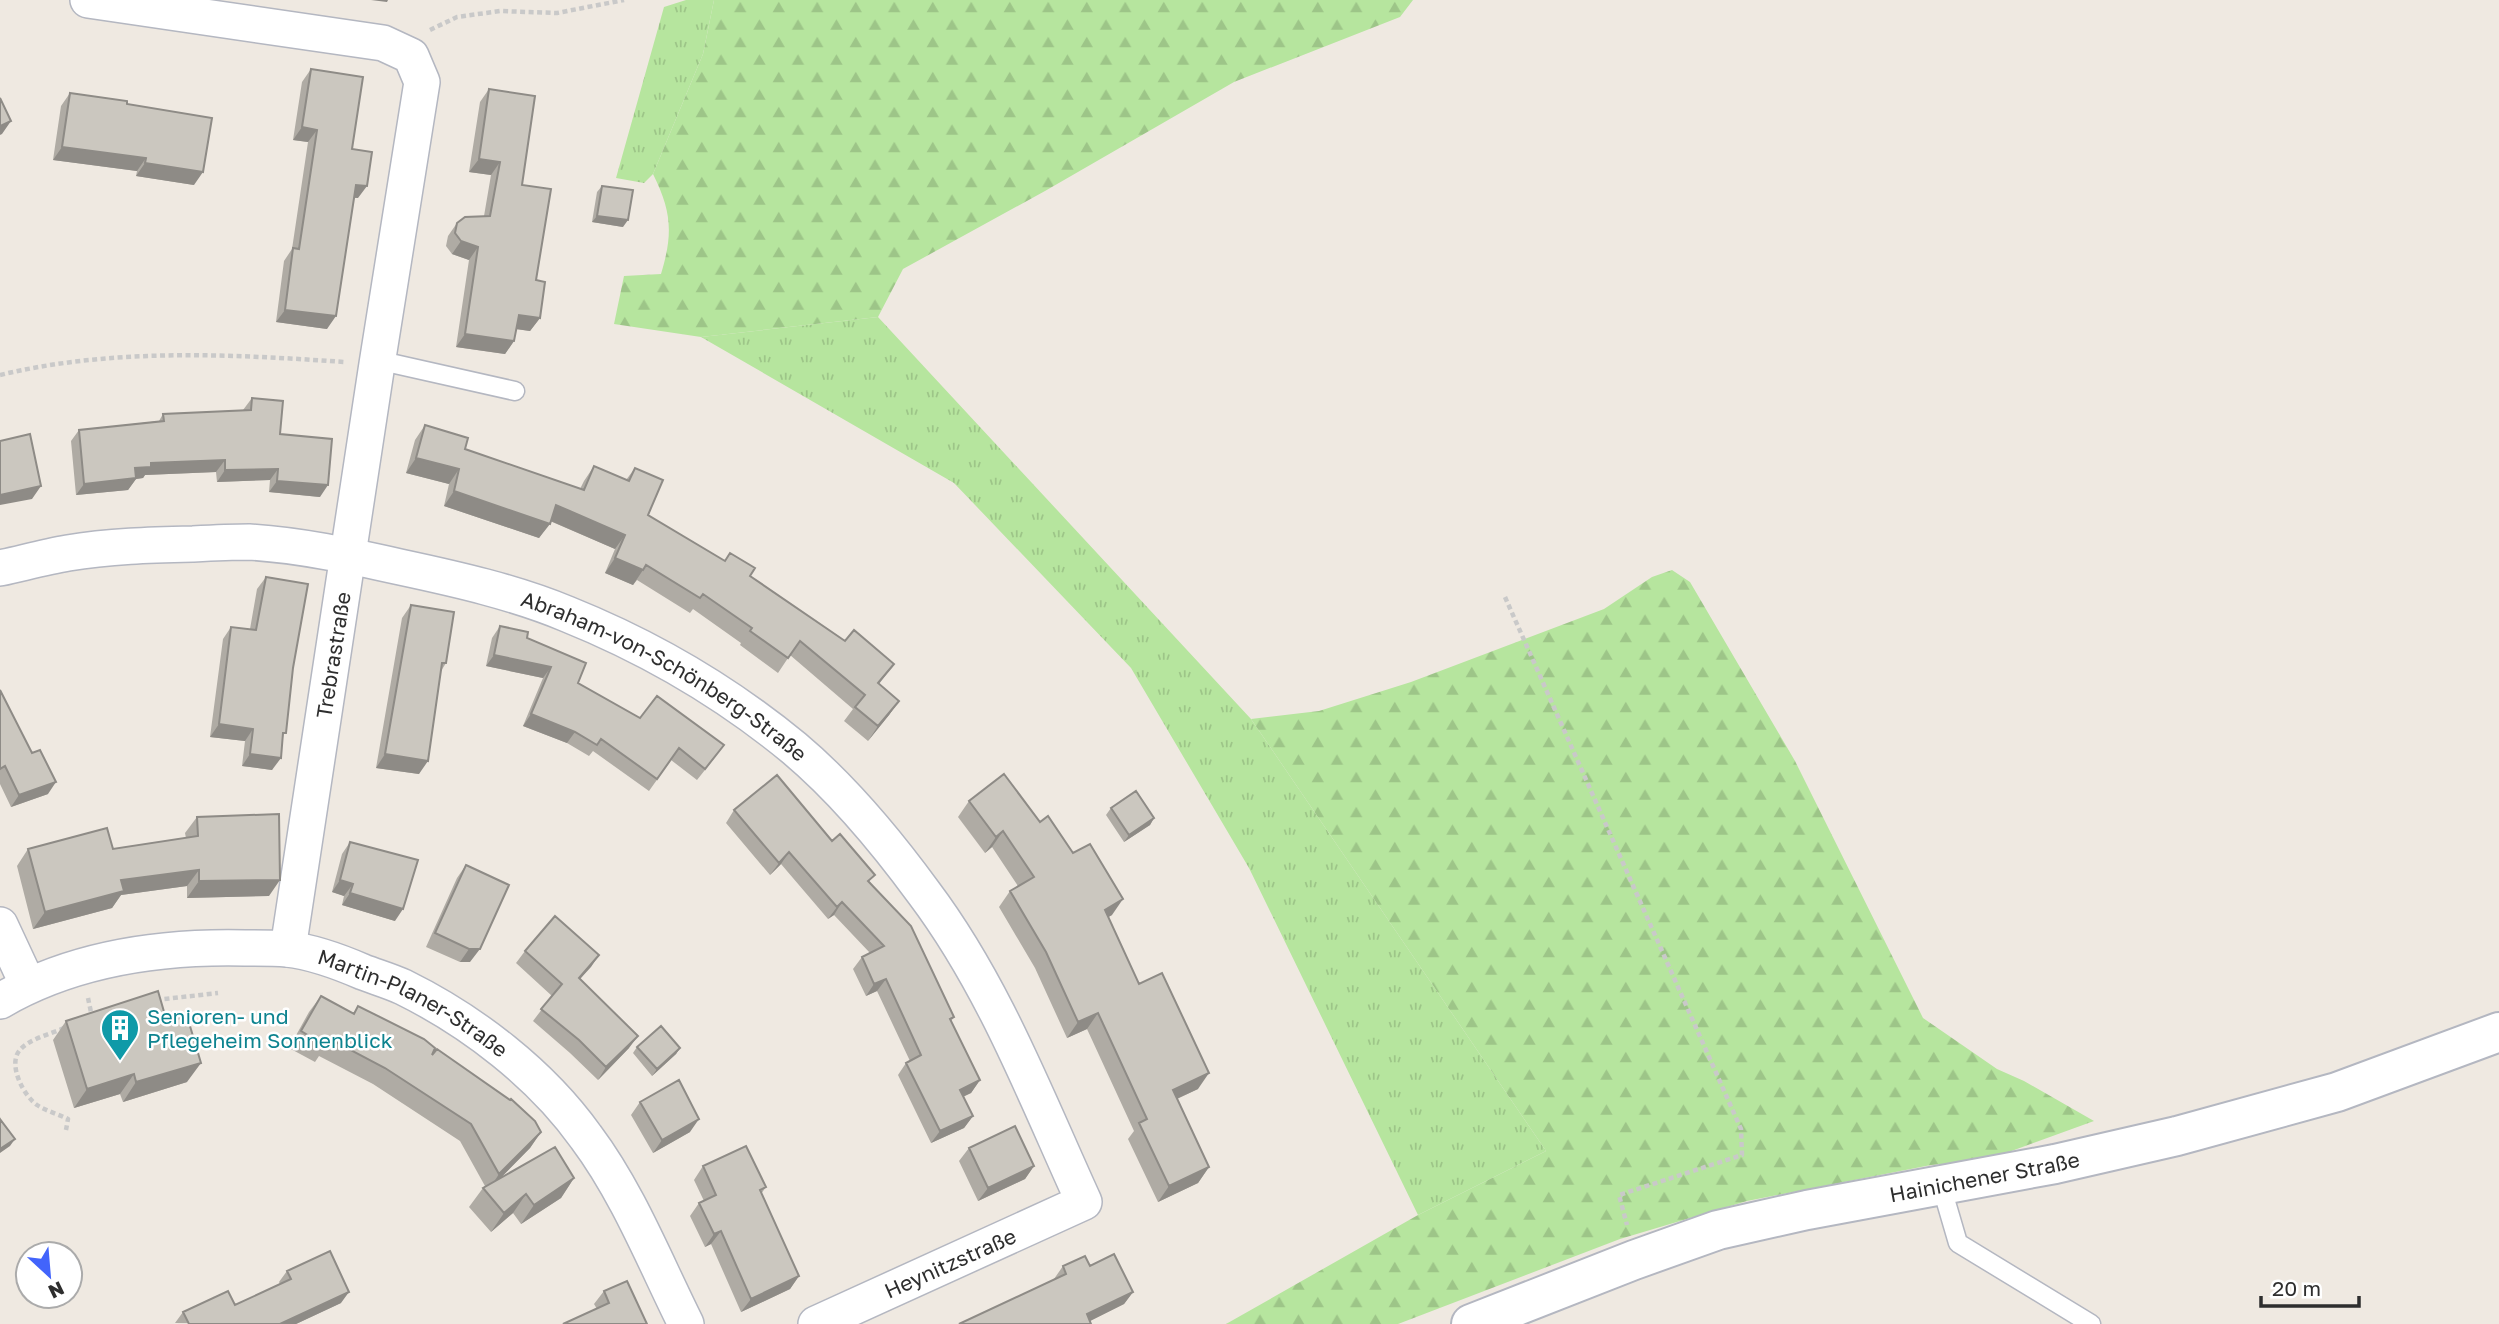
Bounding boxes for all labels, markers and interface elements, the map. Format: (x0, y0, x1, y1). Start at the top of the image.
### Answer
street label: Abraham-von-Schönberg-Straße (518, 585, 813, 766)
street label: Trebrastraße (310, 590, 356, 720)
street label: Martin-Planer-Straße (315, 943, 513, 1063)
place label: Senioren- und Pflegeheim Sonnenblick (147, 1003, 393, 1053)
building icon: Senioren- und Pflegeheim Sonnenblick (99, 1007, 141, 1062)
street label: Hainichener Straße (1887, 1146, 2082, 1207)
street label: Heynitzstraße (880, 1222, 1020, 1304)
north arrow (14, 1240, 84, 1310)
scale bar (2261, 1264, 2359, 1308)
text: 20 m (2272, 1275, 2321, 1301)
text: N (45, 1277, 68, 1304)

